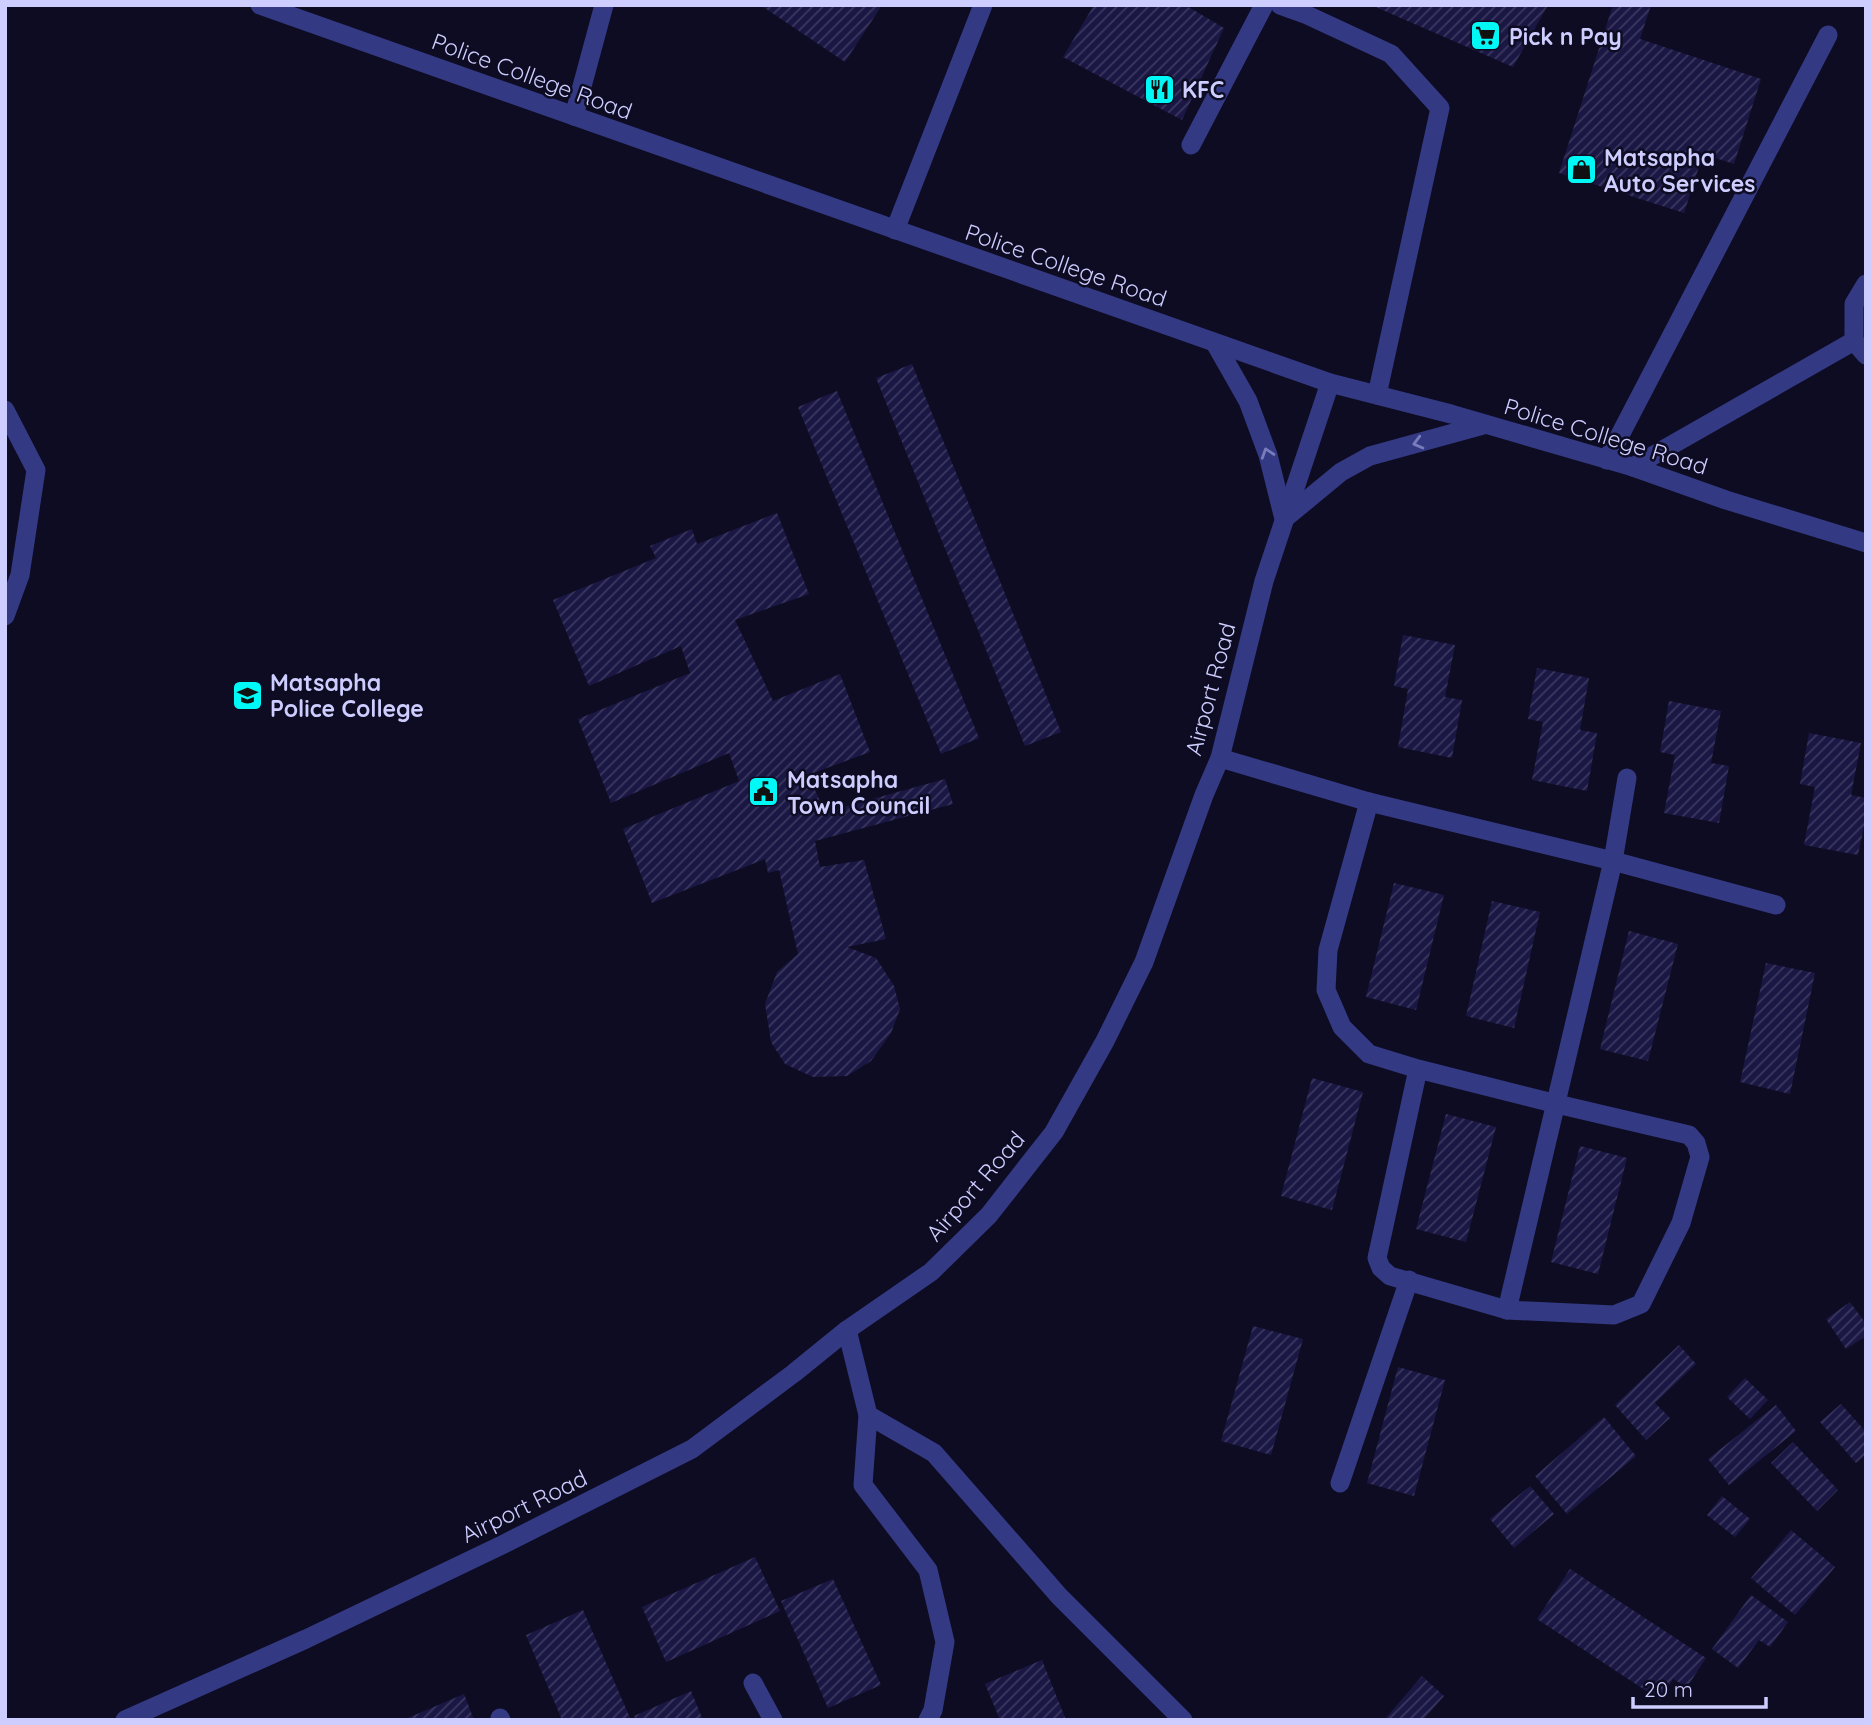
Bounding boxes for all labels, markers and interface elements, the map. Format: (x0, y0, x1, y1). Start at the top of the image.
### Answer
supermarket icon: Pick n Pay (1469, 19, 1503, 53)
place label: Pick n Pay (1509, 22, 1622, 51)
street label: Police College Road (428, 26, 636, 126)
restaurant icon: KFC (1142, 72, 1176, 106)
place label: KFC (1182, 75, 1224, 104)
place label: Matsapha Auto Services (1604, 143, 1755, 198)
shop icon: Matsapha Auto Services (1564, 153, 1598, 187)
street label: Police College Road (961, 217, 1171, 313)
street label: Police College Road (1501, 391, 1711, 481)
one-way arrow (1412, 435, 1424, 449)
one-way arrow (1261, 448, 1275, 460)
street label: Airport Road (1178, 619, 1242, 759)
place label: Matsapha Police College (270, 668, 424, 723)
school or university icon: Matsapha Police College (230, 678, 264, 712)
place label: Matsapha Town Council (787, 765, 930, 820)
public building icon: Matsapha Town Council (747, 775, 781, 809)
street label: Airport Road (919, 1125, 1031, 1247)
street label: Airport Road (456, 1463, 592, 1549)
scale bar (1633, 1666, 1766, 1710)
text: 20 m (1644, 1676, 1693, 1702)

